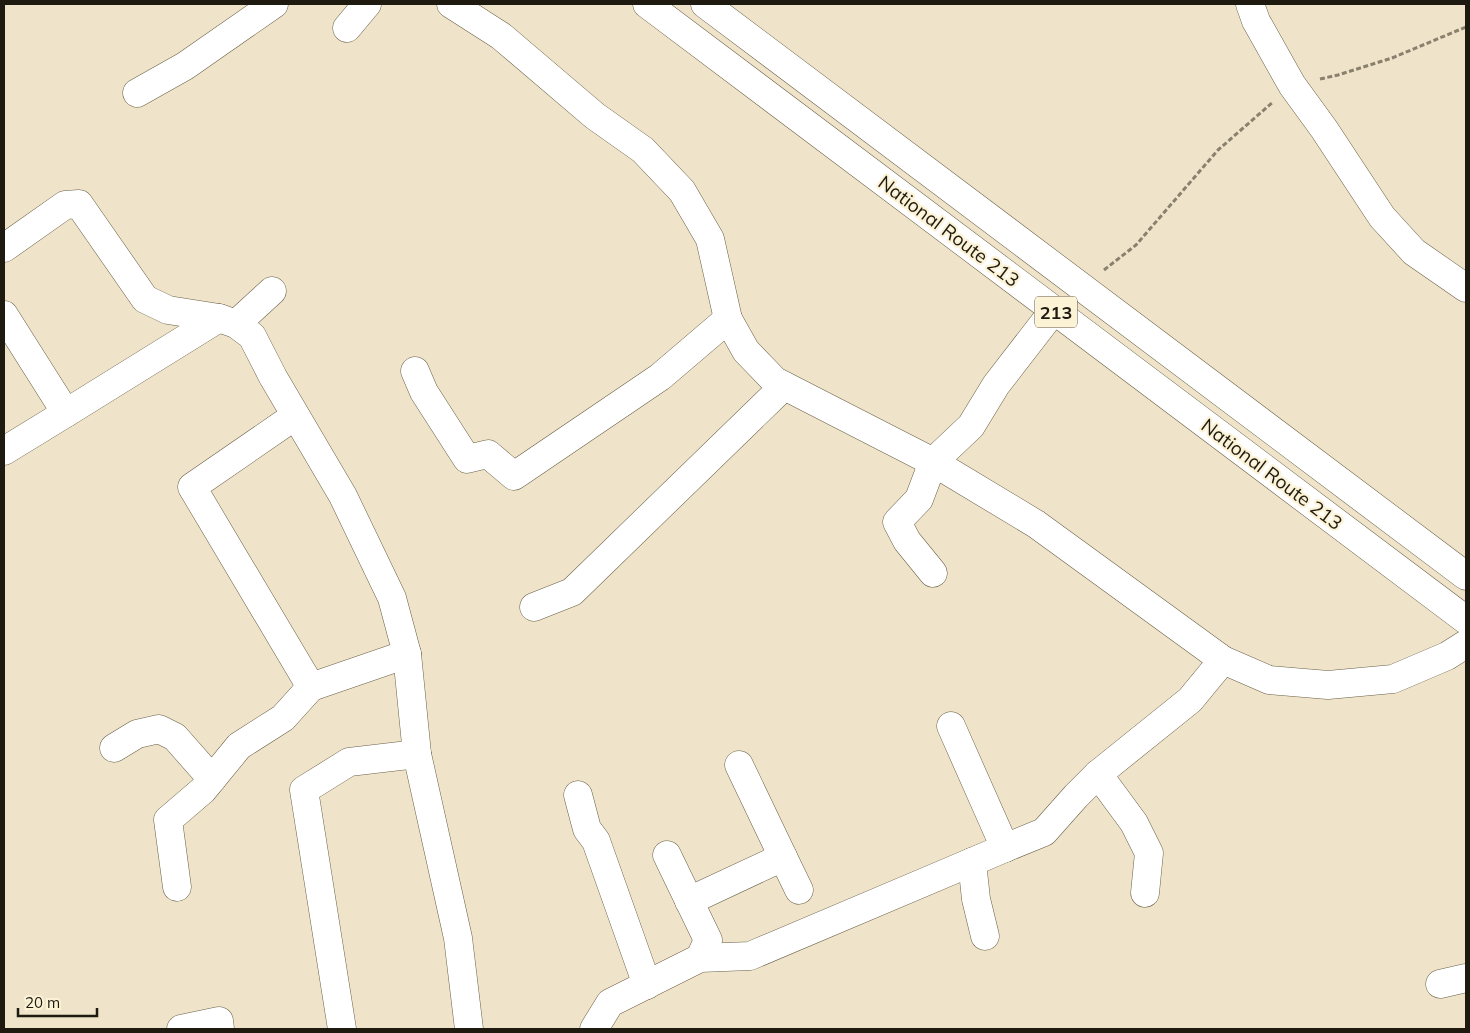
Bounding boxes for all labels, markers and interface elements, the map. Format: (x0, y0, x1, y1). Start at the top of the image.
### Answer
street label: National Route 213 (874, 170, 1024, 292)
road number: 213 (1035, 296, 1077, 328)
street label: National Route 213 (1197, 413, 1347, 535)
scale bar (18, 986, 96, 1018)
text: 20 m (25, 993, 60, 1012)

